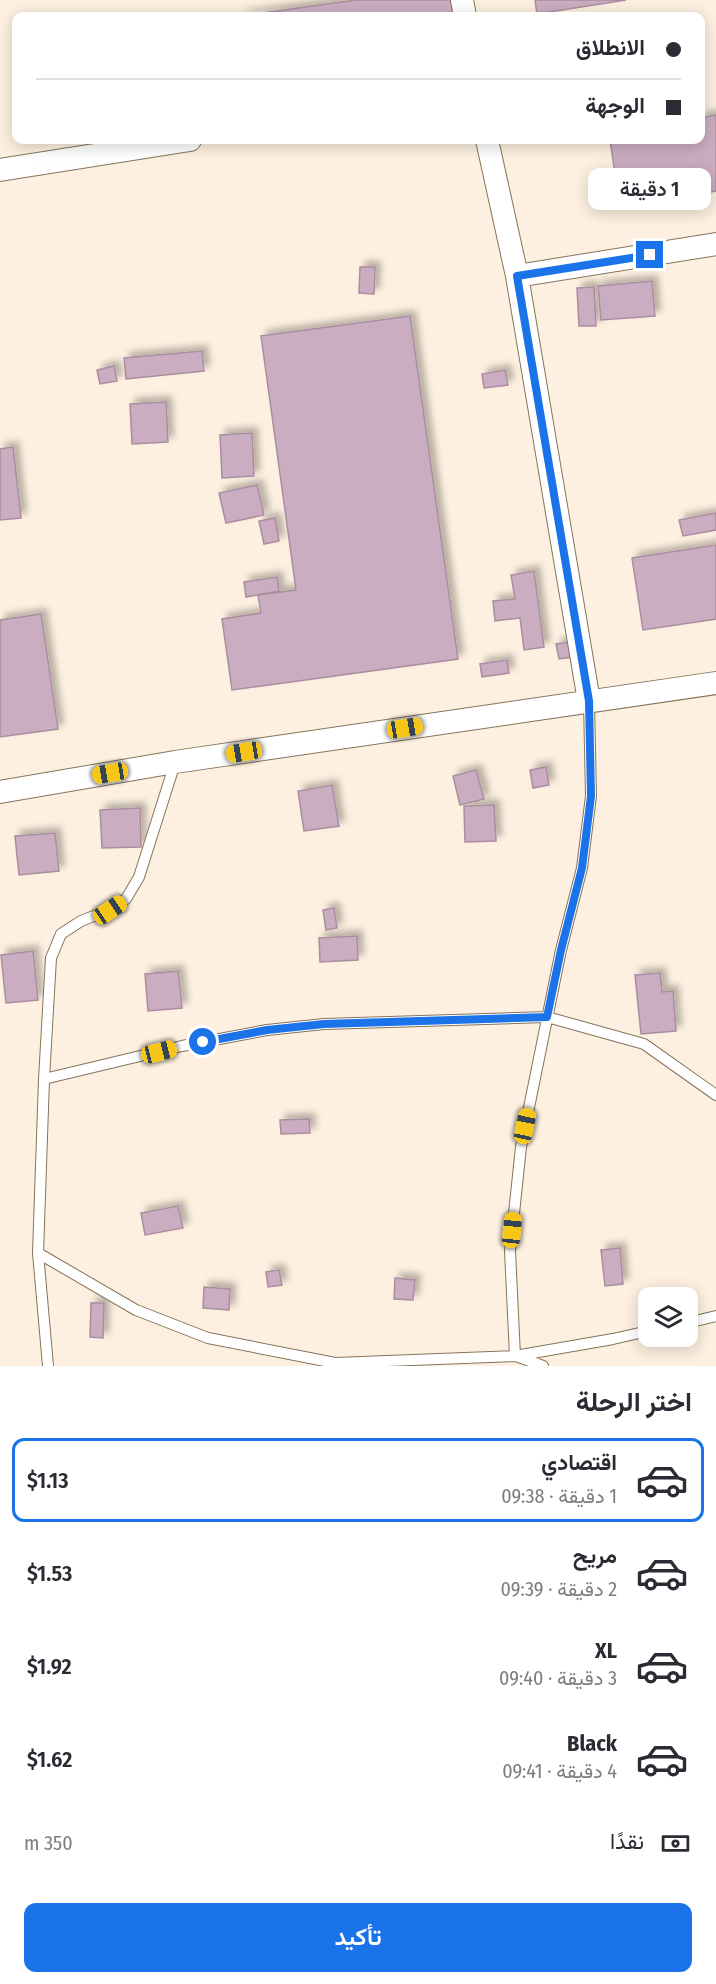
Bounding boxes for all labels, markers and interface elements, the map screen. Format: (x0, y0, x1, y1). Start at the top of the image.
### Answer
text: الانطلاق (576, 34, 645, 61)
text: الوجهة (585, 92, 645, 119)
callout: 1 دقيقة (588, 168, 712, 210)
text: 1 دقيقة (620, 177, 679, 201)
route end (636, 241, 663, 268)
car (386, 716, 424, 740)
car (225, 740, 263, 764)
car (91, 761, 129, 785)
car (90, 892, 130, 928)
route start (189, 1028, 216, 1055)
car (139, 1039, 179, 1065)
car (512, 1107, 538, 1145)
car (501, 1211, 523, 1249)
map controls (638, 1287, 698, 1347)
button: layers (638, 1287, 698, 1347)
text: اختر الرحلة (576, 1386, 692, 1418)
text: اقتصادي (541, 1449, 617, 1476)
icon: car (635, 1453, 689, 1507)
text: $1.13 (27, 1467, 69, 1494)
text: 1 دقيقة · 09:38 (501, 1484, 617, 1508)
text: مريح (573, 1542, 617, 1569)
icon: car (635, 1546, 689, 1600)
text: $1.53 (27, 1560, 72, 1587)
text: 2 دقيقة · 09:39 (501, 1577, 617, 1601)
text: XL (595, 1637, 617, 1664)
icon: car (635, 1639, 689, 1693)
text: $1.92 (27, 1653, 72, 1680)
text: 3 دقيقة · 09:40 (499, 1666, 617, 1690)
text: Black (567, 1730, 617, 1757)
icon: car (635, 1732, 689, 1786)
text: $1.62 (27, 1746, 72, 1773)
text: 4 دقيقة · 09:41 (502, 1759, 617, 1783)
icon: cash (659, 1827, 692, 1860)
text: نقدًا (610, 1828, 644, 1855)
text: 350 m (24, 1831, 73, 1855)
button: تأكيد (24, 1903, 692, 1972)

